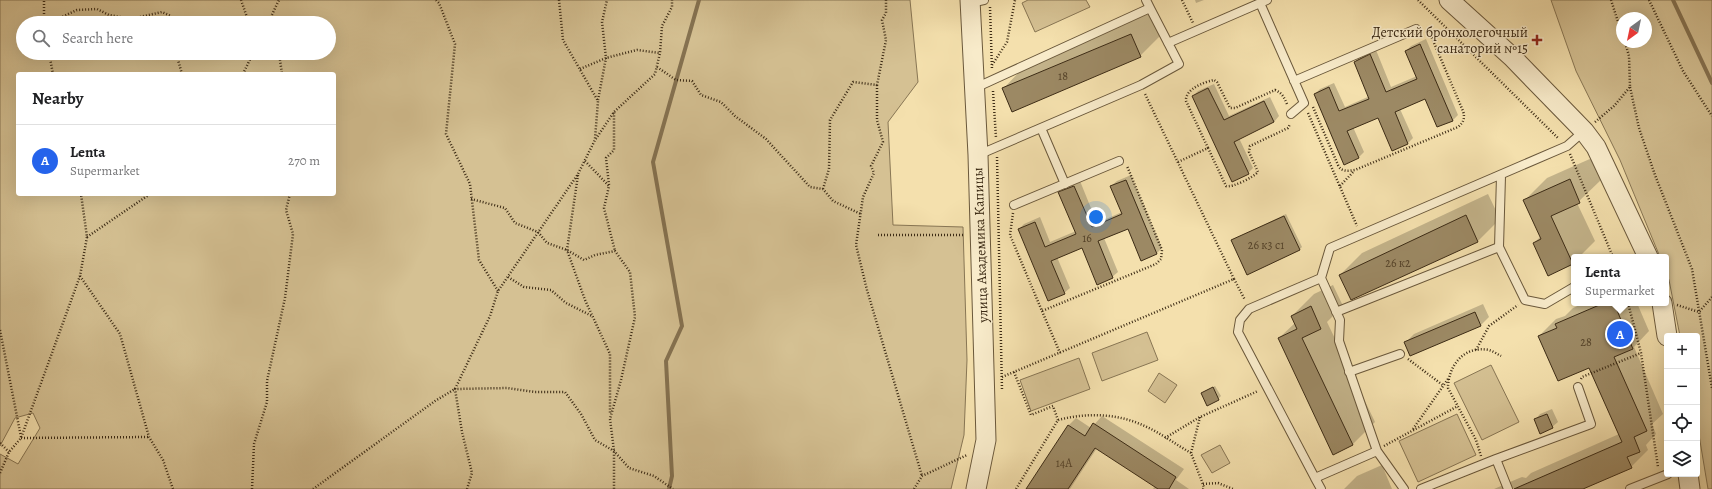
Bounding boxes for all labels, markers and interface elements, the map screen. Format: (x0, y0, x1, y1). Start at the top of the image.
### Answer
north arrow (1616, 12, 1652, 48)
search box (16, 16, 336, 60)
place label: Детский бронхолегочный санаторий №15 (1372, 23, 1528, 58)
icon: search (30, 27, 52, 49)
text: Search here (62, 28, 133, 48)
marker: Детский бронхолегочный санаторий №15 (1531, 34, 1543, 46)
house number: 18 (1058, 68, 1068, 84)
text: Nearby (32, 87, 83, 110)
text: Lenta (70, 142, 106, 162)
text: A (41, 152, 49, 169)
text: 270 m (288, 152, 320, 169)
text: Supermarket (70, 162, 140, 179)
street label: улица Академика Капицы (968, 167, 993, 324)
your location (1086, 207, 1106, 227)
house number: 16 (1082, 230, 1092, 246)
house number: 26 к3 с1 (1248, 237, 1284, 253)
popup (1571, 254, 1669, 306)
house number: 26 к2 (1385, 255, 1411, 271)
text: Lenta (1585, 262, 1621, 282)
text: Supermarket (1585, 282, 1655, 299)
pin: A (1607, 319, 1633, 349)
map controls (1664, 333, 1700, 477)
button: + (1664, 333, 1700, 369)
house number: 28 (1580, 334, 1592, 350)
button: − (1664, 369, 1700, 405)
button: locate (1664, 405, 1700, 441)
button: layers (1664, 441, 1700, 477)
house number: 14А (1056, 455, 1073, 471)

